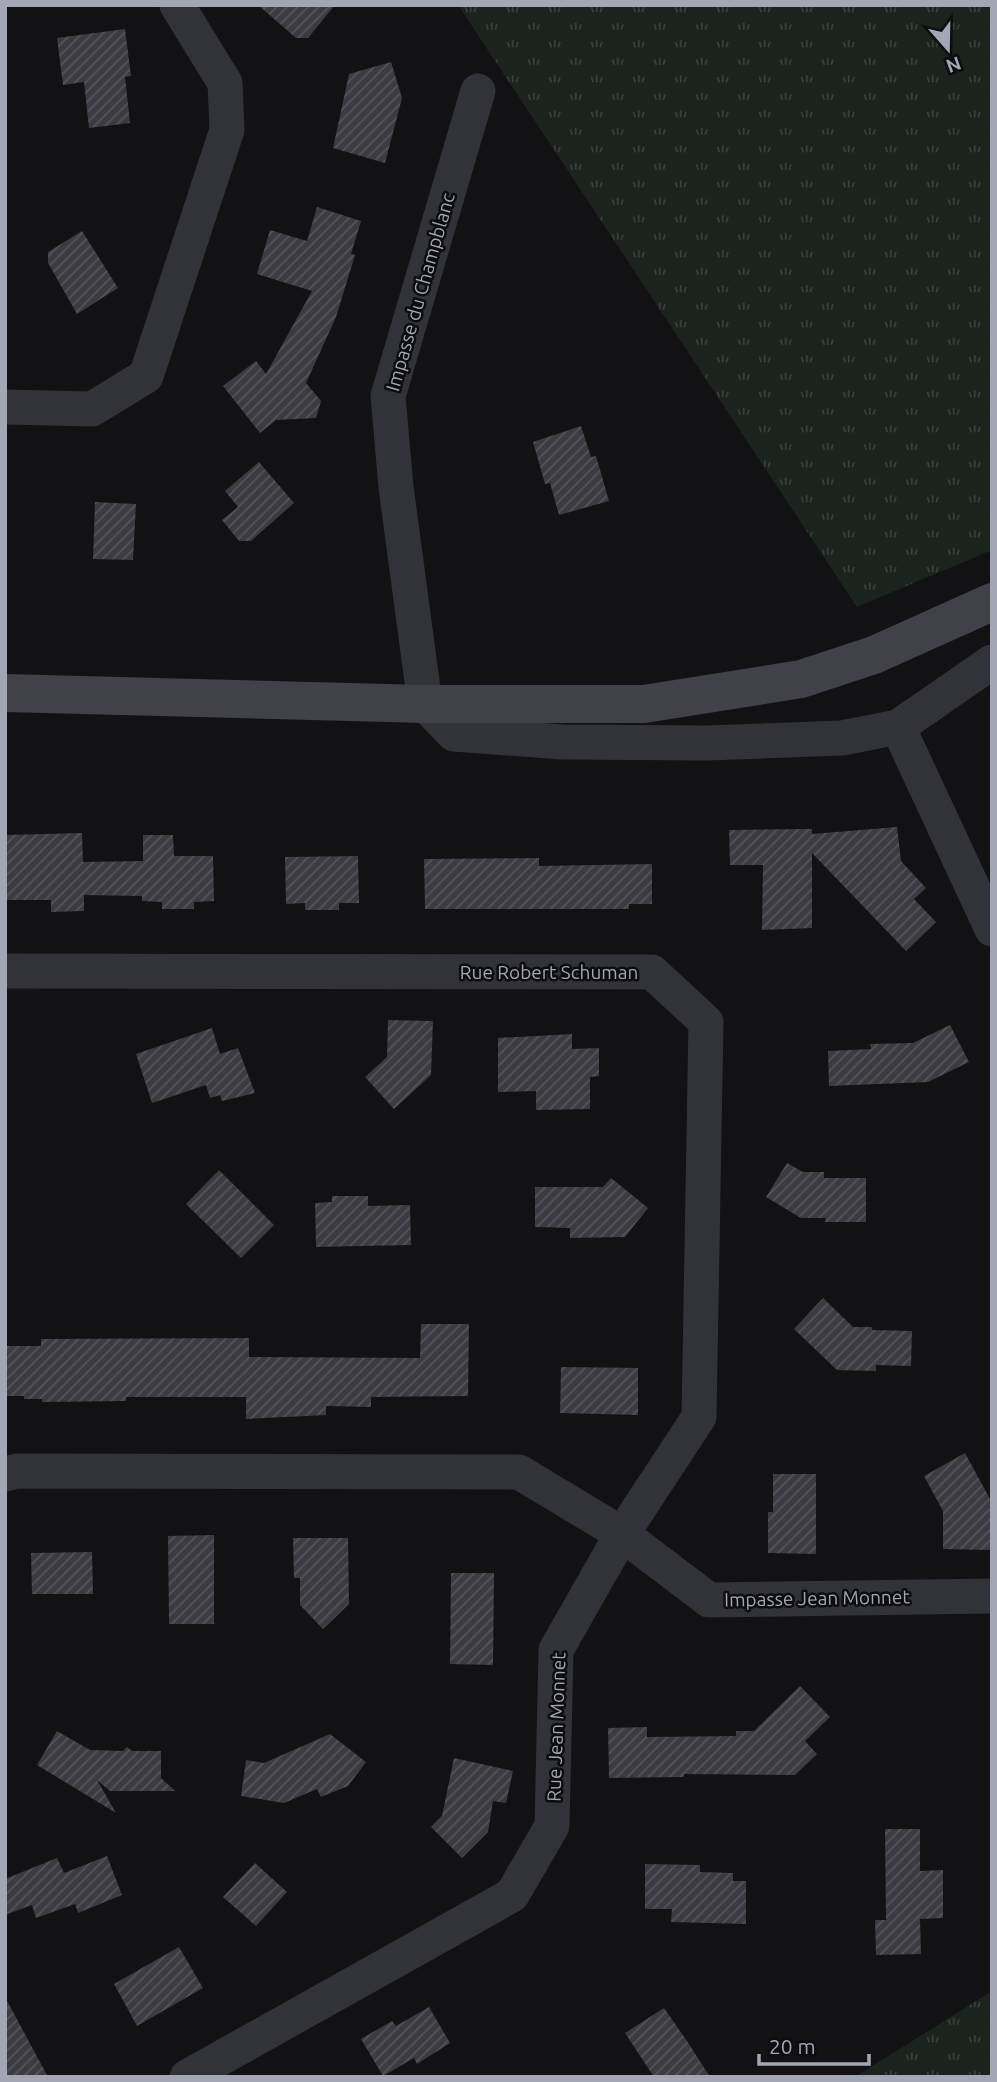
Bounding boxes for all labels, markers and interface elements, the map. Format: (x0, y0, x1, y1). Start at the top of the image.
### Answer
north arrow (913, 14, 983, 84)
text: N (943, 52, 964, 78)
street label: Impasse du Champblanc (381, 190, 459, 394)
street label: Rue Robert Schuman (460, 961, 638, 983)
street label: Impasse Jean Monnet (724, 1585, 910, 1611)
street label: Rue Jean Monnet (542, 1651, 570, 1802)
scale bar (759, 2022, 869, 2066)
text: 20 m (769, 2034, 816, 2058)

